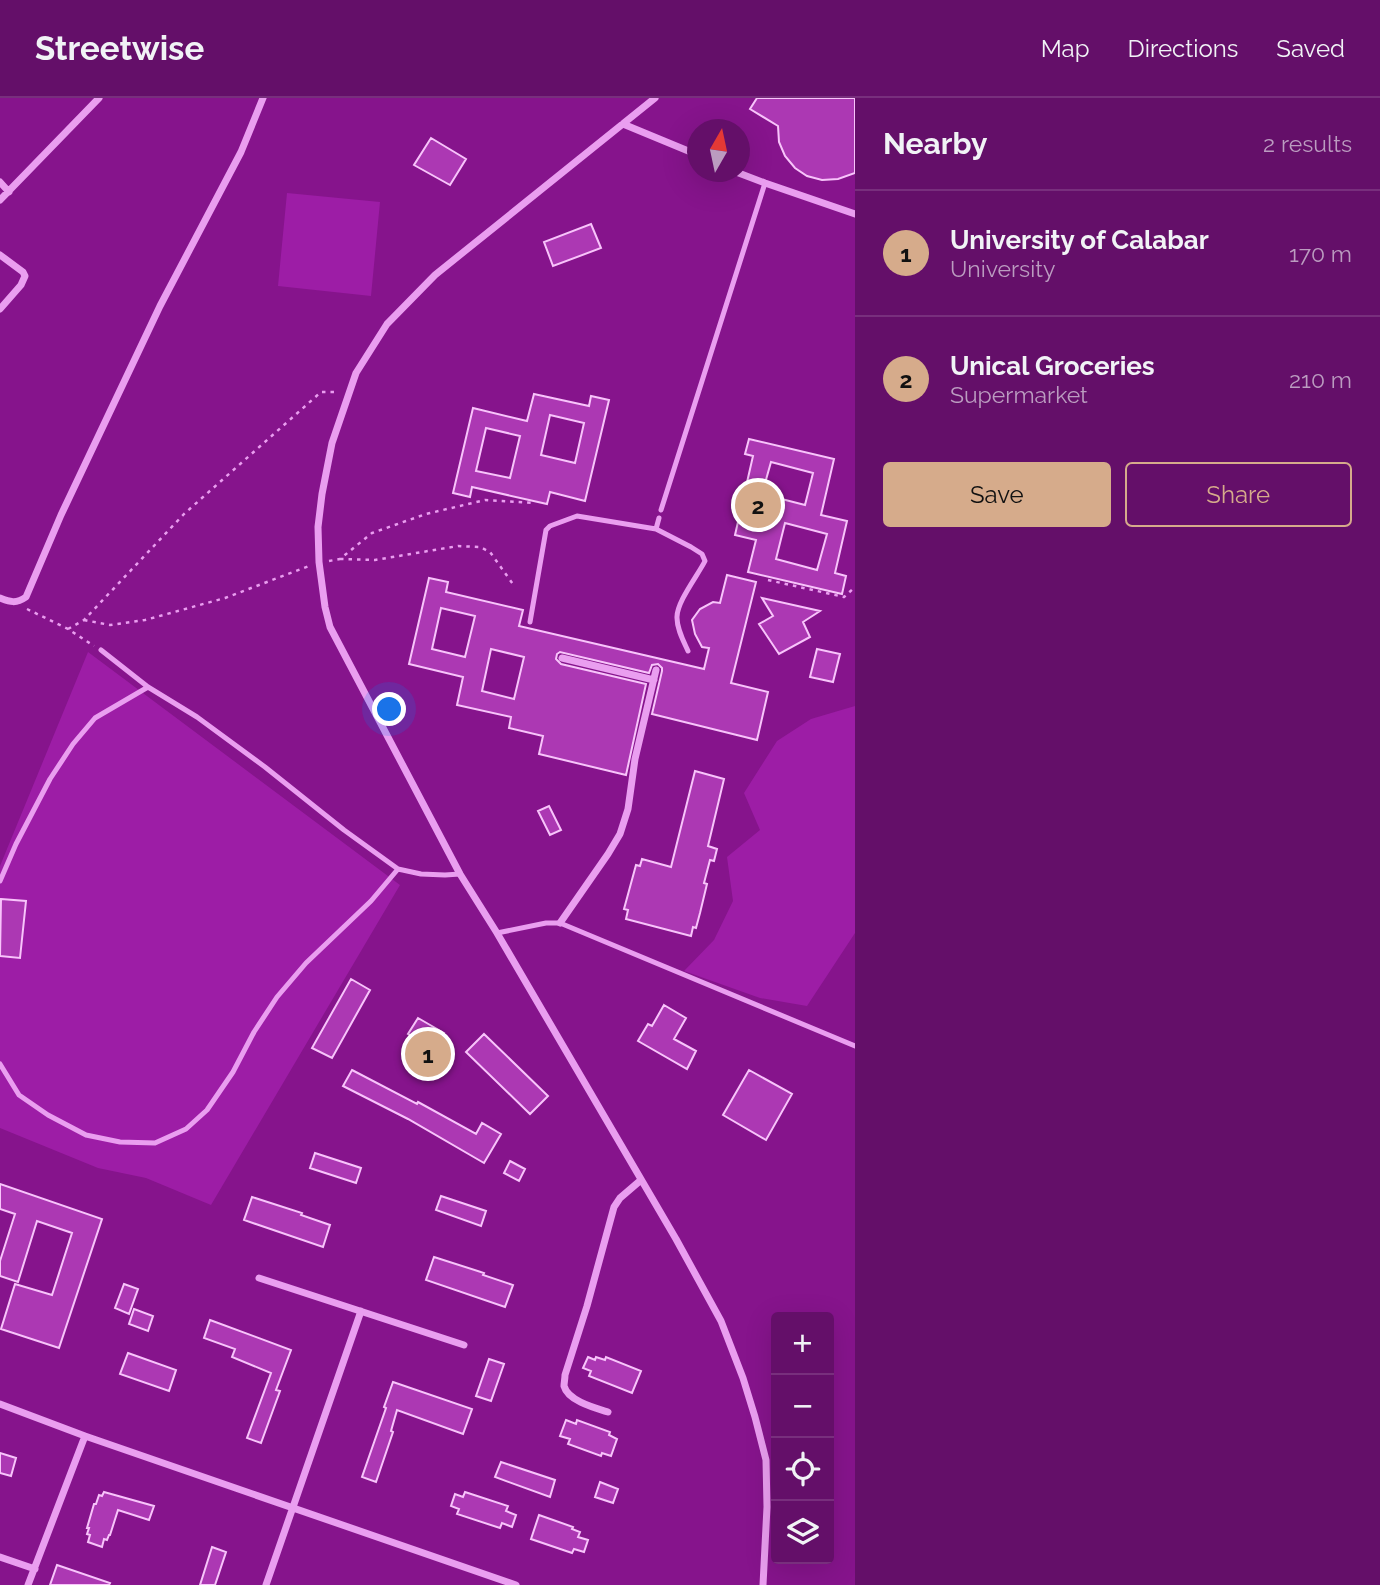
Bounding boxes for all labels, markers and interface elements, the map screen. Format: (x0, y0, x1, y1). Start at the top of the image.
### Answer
text: Streetwise (35, 29, 204, 68)
text: Map (1041, 34, 1090, 63)
text: Directions (1128, 34, 1238, 63)
text: Saved (1276, 34, 1345, 63)
north arrow (687, 119, 750, 182)
text: Nearby (883, 126, 987, 161)
text: 2 results (1263, 130, 1352, 157)
text: University of Calabar (950, 225, 1209, 255)
text: 1 (900, 240, 912, 267)
text: 170 m (1289, 240, 1352, 267)
text: University (950, 255, 1055, 282)
text: Unical Groceries (950, 351, 1155, 381)
text: 2 (900, 366, 912, 393)
text: 210 m (1289, 366, 1352, 393)
text: Supermarket (950, 381, 1088, 408)
button: Save (883, 462, 1111, 527)
button: Share (1125, 462, 1352, 527)
pin: 2 (735, 479, 781, 531)
your location (372, 692, 406, 726)
pin: 1 (405, 1028, 451, 1080)
map controls (771, 1312, 834, 1564)
button: + (771, 1312, 834, 1375)
button: − (771, 1375, 834, 1438)
button: locate (771, 1438, 834, 1501)
button: layers (771, 1501, 834, 1564)

